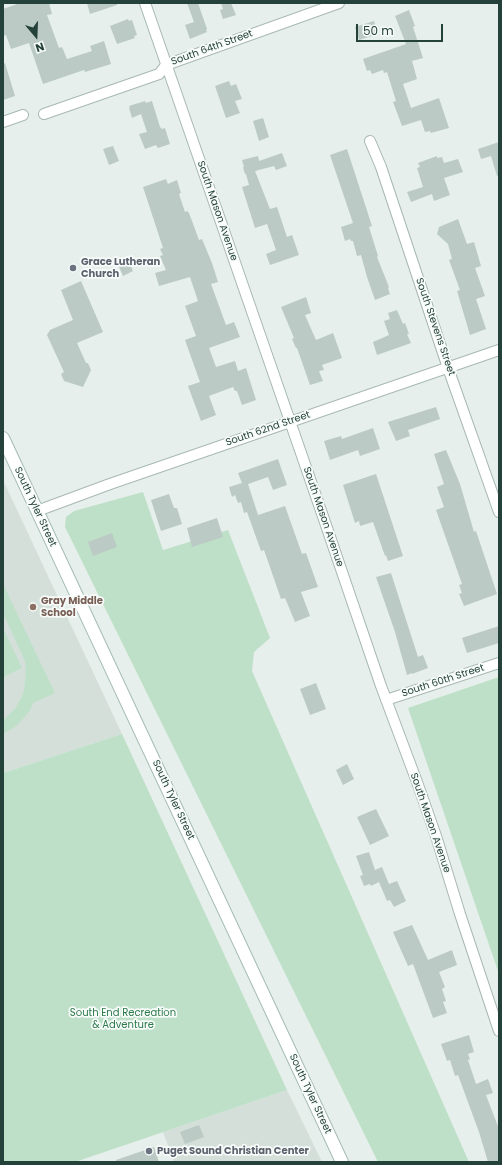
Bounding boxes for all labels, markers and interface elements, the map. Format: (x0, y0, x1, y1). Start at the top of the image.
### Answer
north arrow (16, 16, 56, 56)
scale bar (358, 16, 445, 42)
text: 50 m (363, 22, 394, 39)
street label: South 64th Street (170, 28, 254, 68)
text: N (33, 38, 46, 56)
street label: South Mason Avenue (194, 159, 240, 263)
place label: Grace Lutheran Church (81, 256, 160, 280)
marker: Grace Lutheran Church (68, 263, 78, 273)
street label: South Stevens Street (413, 277, 457, 377)
street label: South 62nd Street (224, 409, 312, 449)
street label: South Tyler Street (11, 465, 59, 549)
street label: South Mason Avenue (300, 465, 346, 569)
place label: Gray Middle School (41, 595, 103, 618)
marker: Gray Middle School (28, 602, 38, 612)
street label: South 60th Street (400, 662, 486, 700)
street label: South Tyler Street (149, 758, 197, 842)
street label: South Mason Avenue (407, 771, 453, 875)
park label: South End Recreation & Adventure (70, 1007, 176, 1030)
street label: South Tyler Street (286, 1052, 334, 1136)
place label: Puget Sound Christian Center (157, 1145, 309, 1157)
marker: Puget Sound Christian Center (144, 1146, 154, 1156)

